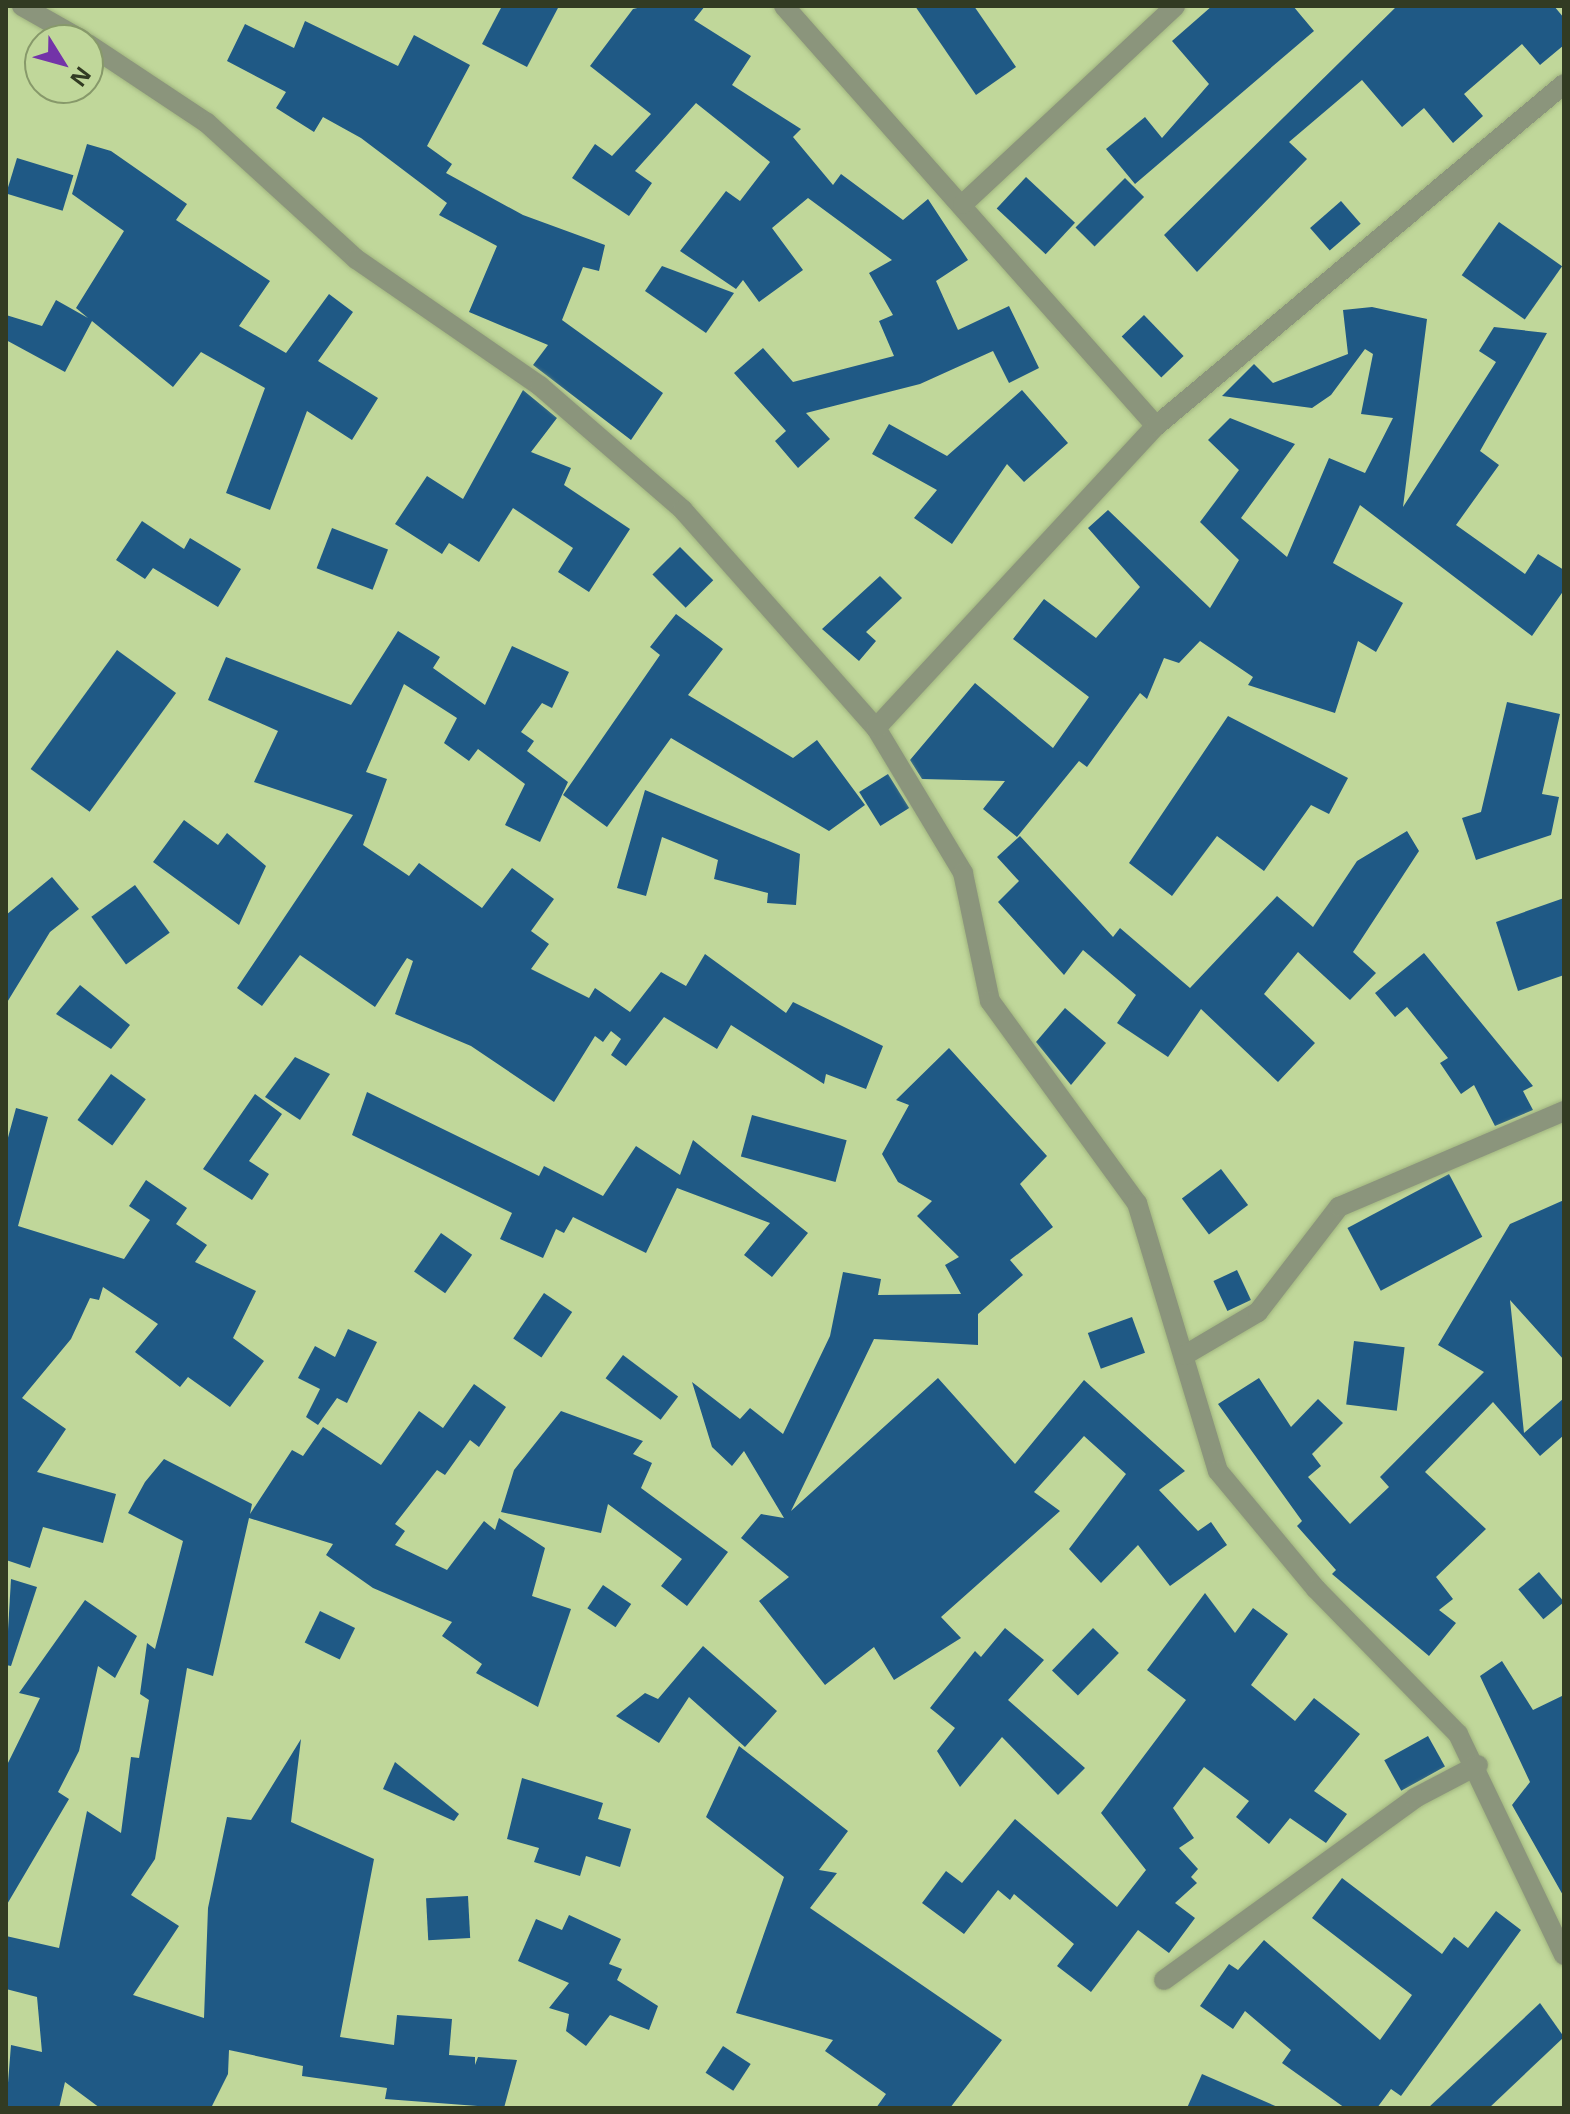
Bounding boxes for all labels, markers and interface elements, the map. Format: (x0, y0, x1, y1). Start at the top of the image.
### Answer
north arrow (24, 24, 104, 104)
text: N (64, 61, 99, 93)

